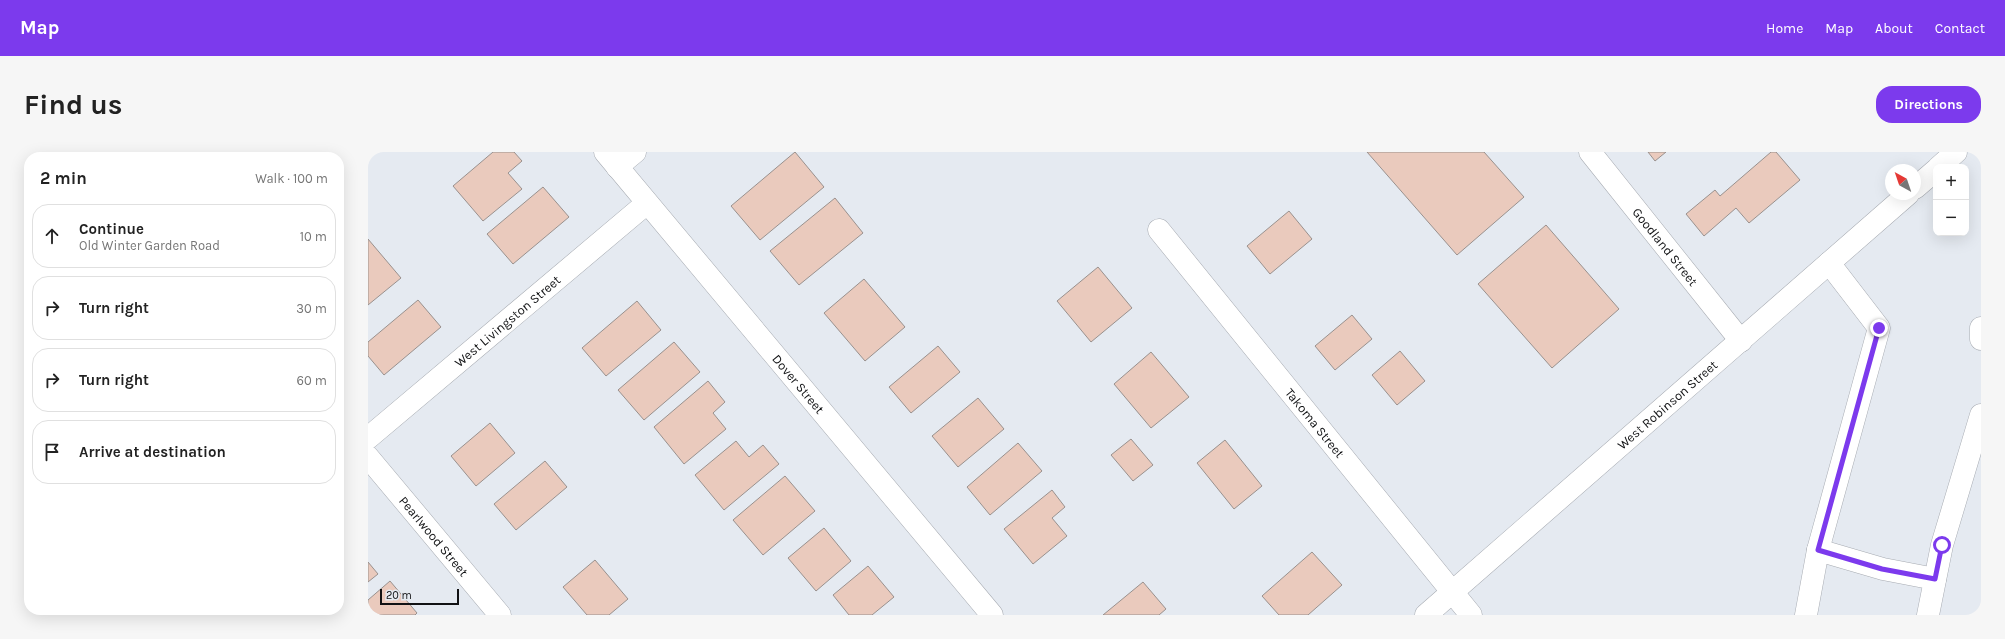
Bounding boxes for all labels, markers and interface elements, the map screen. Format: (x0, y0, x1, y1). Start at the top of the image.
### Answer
text: Map (20, 17, 59, 39)
text: Home (1766, 20, 1803, 37)
text: Map (1825, 20, 1853, 37)
text: About (1875, 20, 1913, 37)
text: Contact (1935, 20, 1985, 37)
button: Directions (1876, 86, 1981, 123)
text: Find us (24, 88, 123, 121)
north arrow (1885, 164, 1921, 200)
map controls (1933, 164, 1969, 236)
button: + (1933, 164, 1969, 200)
text: 2 min (40, 168, 87, 188)
text: Walk · 100 m (255, 171, 328, 186)
button: − (1933, 200, 1969, 236)
street label: Goodland Street (1629, 205, 1701, 289)
text: Continue (79, 220, 144, 238)
icon: ahead (41, 225, 63, 247)
text: 10 m (300, 229, 327, 244)
text: Old Winter Garden Road (79, 238, 220, 253)
street label: West Livingston Street (452, 272, 564, 370)
icon: right (41, 297, 63, 319)
text: Turn right (79, 299, 149, 317)
text: 30 m (296, 301, 327, 316)
route end (1870, 319, 1888, 337)
street label: Dover Street (769, 351, 827, 417)
street label: West Robinson Street (1614, 357, 1721, 453)
icon: right (41, 369, 63, 391)
text: Turn right (79, 371, 149, 389)
text: 60 m (297, 373, 327, 388)
street label: Takoma Street (1282, 385, 1347, 461)
icon: arrive (41, 441, 63, 463)
text: Arrive at destination (79, 443, 226, 461)
street label: Pearlwood Street (396, 493, 471, 579)
route start (1933, 536, 1951, 554)
scale bar (380, 587, 459, 606)
text: 20 m (386, 589, 412, 602)

